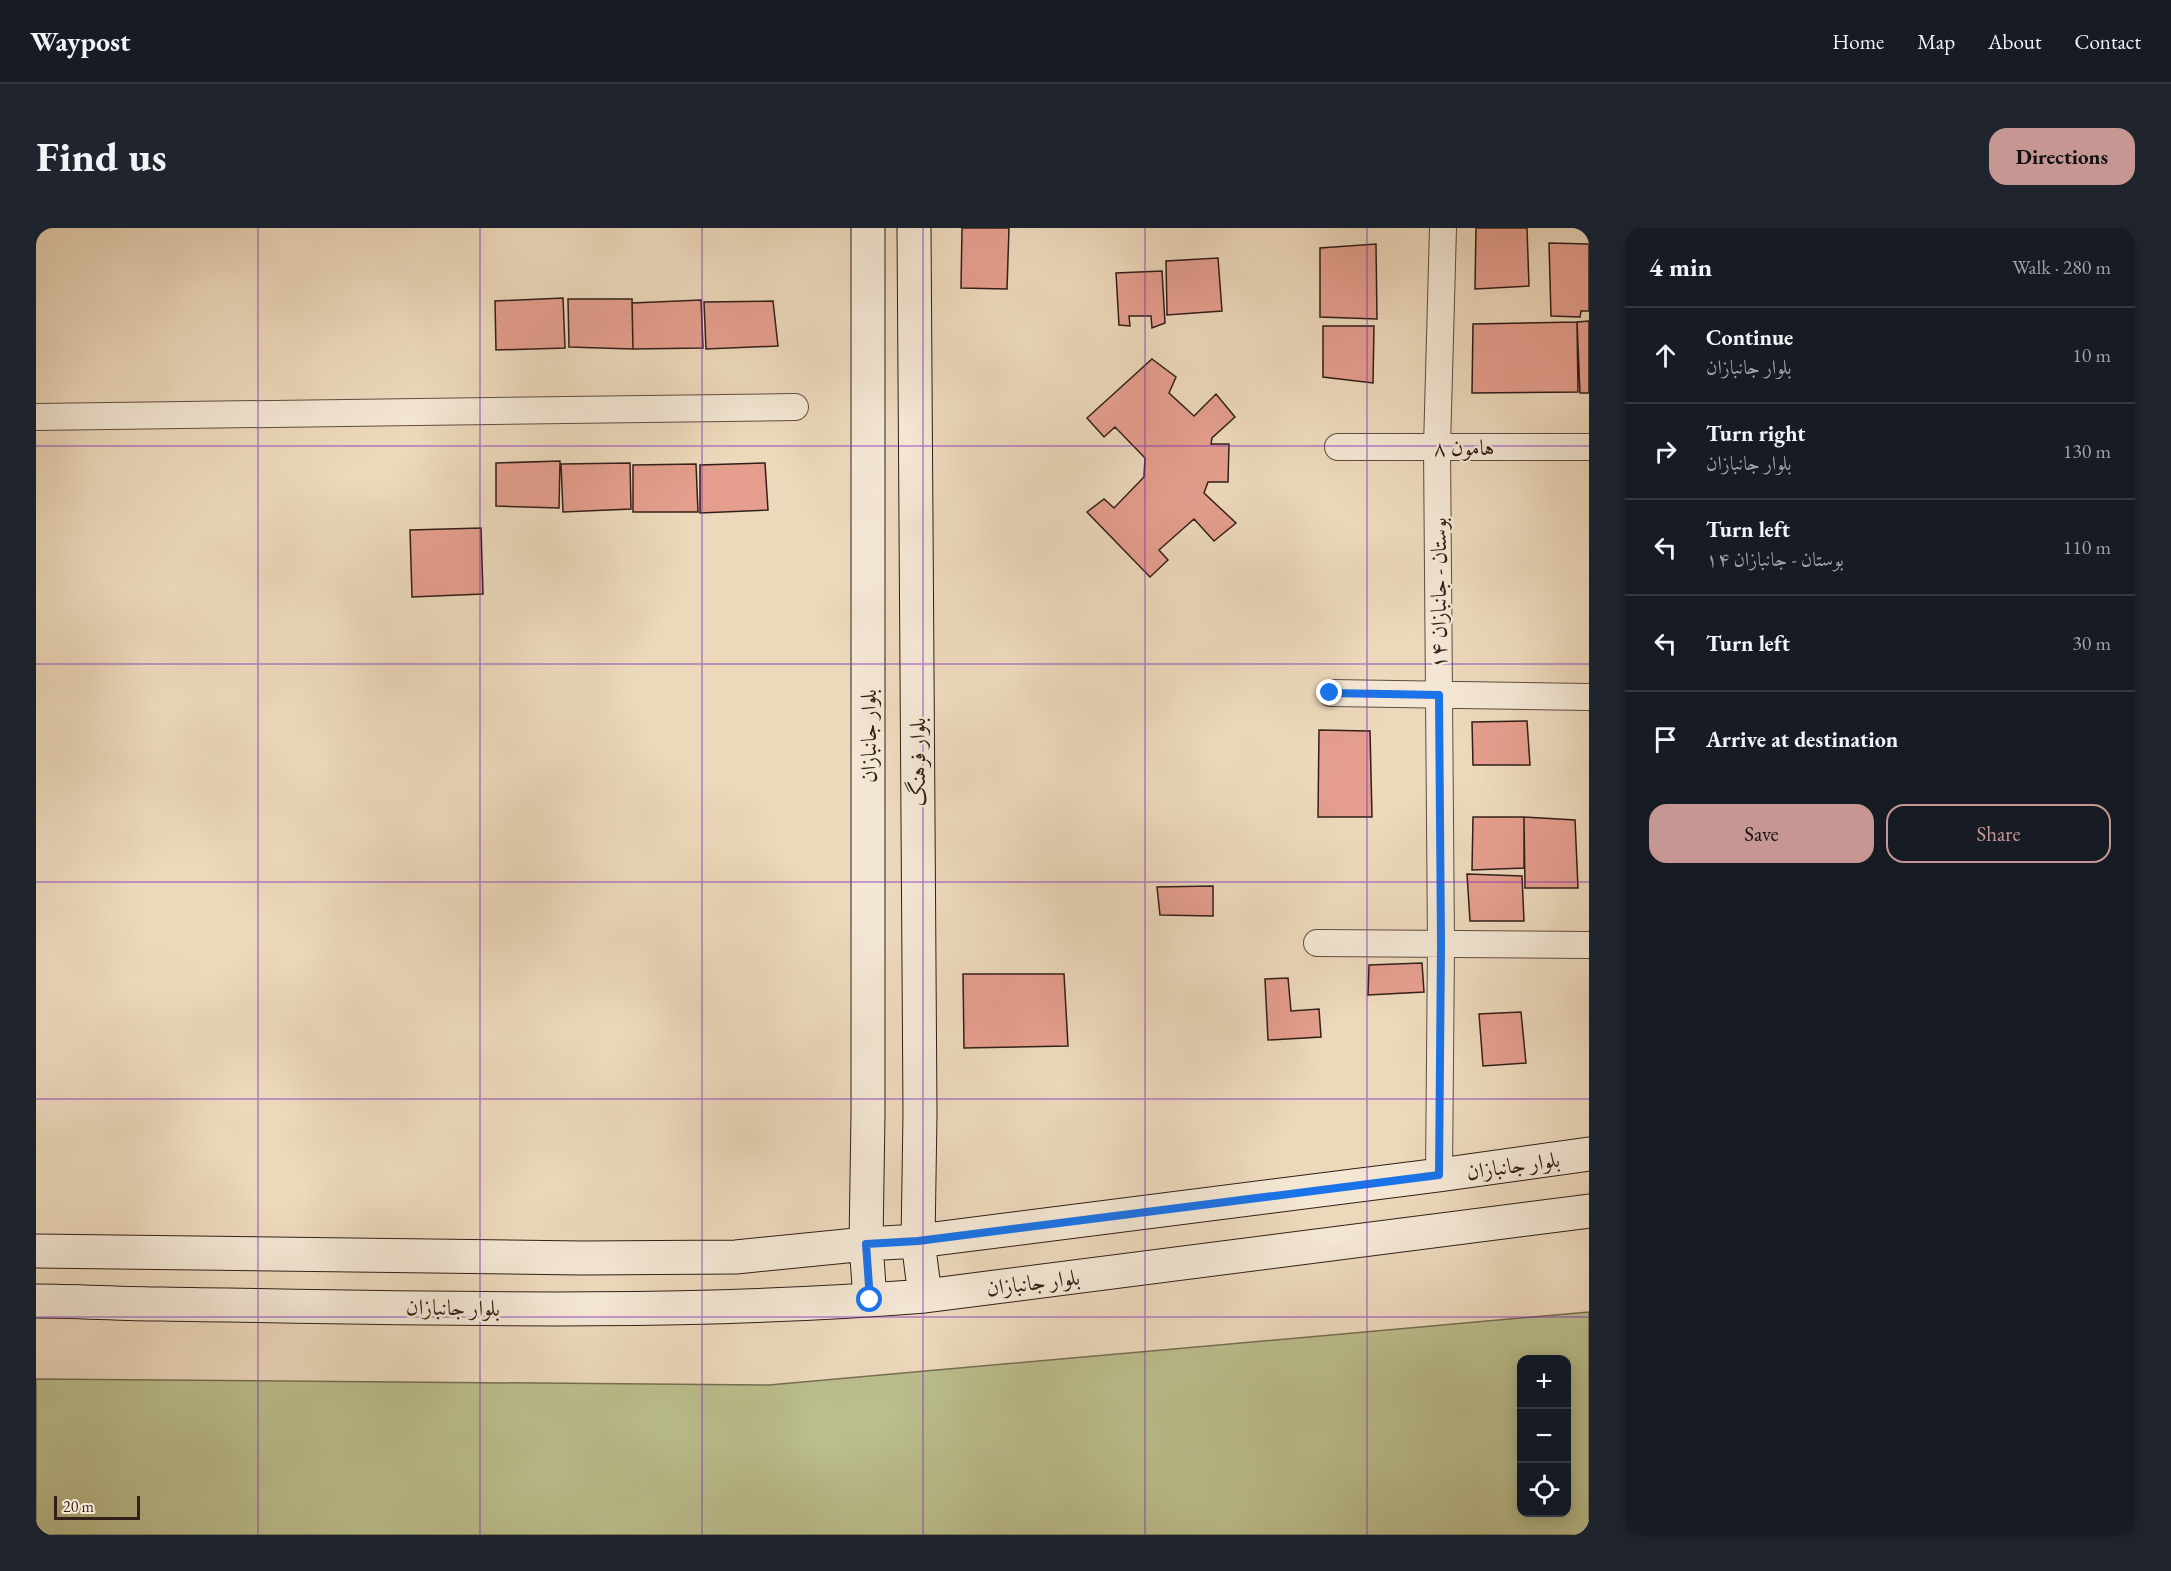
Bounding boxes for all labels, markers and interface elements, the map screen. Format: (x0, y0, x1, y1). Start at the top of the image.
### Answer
text: Waypost (30, 23, 131, 59)
text: Home (1832, 28, 1884, 55)
text: Map (1917, 28, 1955, 55)
text: About (1988, 28, 2041, 55)
text: Contact (2074, 28, 2141, 55)
button: Directions (1989, 128, 2135, 185)
text: Find us (36, 129, 167, 184)
text: 4 min (1649, 250, 1712, 284)
text: Walk · 280 m (2012, 254, 2111, 280)
text: Continue (1706, 323, 1793, 352)
icon: ahead (1649, 339, 1682, 372)
text: 10 m (2072, 342, 2111, 368)
text: بلوار جانبازان (1706, 354, 1791, 380)
text: Turn right (1706, 419, 1805, 448)
street label: هامون ۸ (1434, 433, 1495, 462)
icon: right (1649, 435, 1682, 468)
text: 130 m (2063, 438, 2111, 464)
text: بلوار جانبازان (1706, 450, 1791, 476)
text: Turn left (1706, 515, 1790, 544)
street label: بوستان - جانبازان ۱۴ (1424, 517, 1453, 669)
icon: left (1649, 531, 1682, 564)
text: 110 m (2063, 534, 2111, 560)
text: بوستان - جانبازان ۱۴ (1706, 546, 1844, 572)
icon: left (1649, 627, 1682, 660)
text: Turn left (1706, 629, 1790, 658)
text: 30 m (2072, 630, 2111, 656)
route end (1316, 679, 1342, 705)
street label: بلوار جانبازان (854, 689, 883, 783)
street label: بلوار فرهنگ (903, 718, 932, 807)
icon: arrive (1649, 723, 1682, 756)
text: Arrive at destination (1706, 725, 1898, 754)
button: Save (1649, 804, 1874, 863)
button: Share (1886, 804, 2111, 863)
street label: بلوار جانبازان (1465, 1145, 1562, 1186)
street label: بلوار جانبازان (985, 1262, 1081, 1303)
route start (856, 1286, 882, 1312)
street label: بلوار جانبازان (406, 1292, 500, 1323)
map controls (1517, 1355, 1571, 1517)
button: + (1517, 1355, 1571, 1409)
button: − (1517, 1409, 1571, 1463)
button: locate (1517, 1463, 1571, 1517)
scale bar (54, 1493, 140, 1520)
text: 20 m (63, 1496, 94, 1517)

